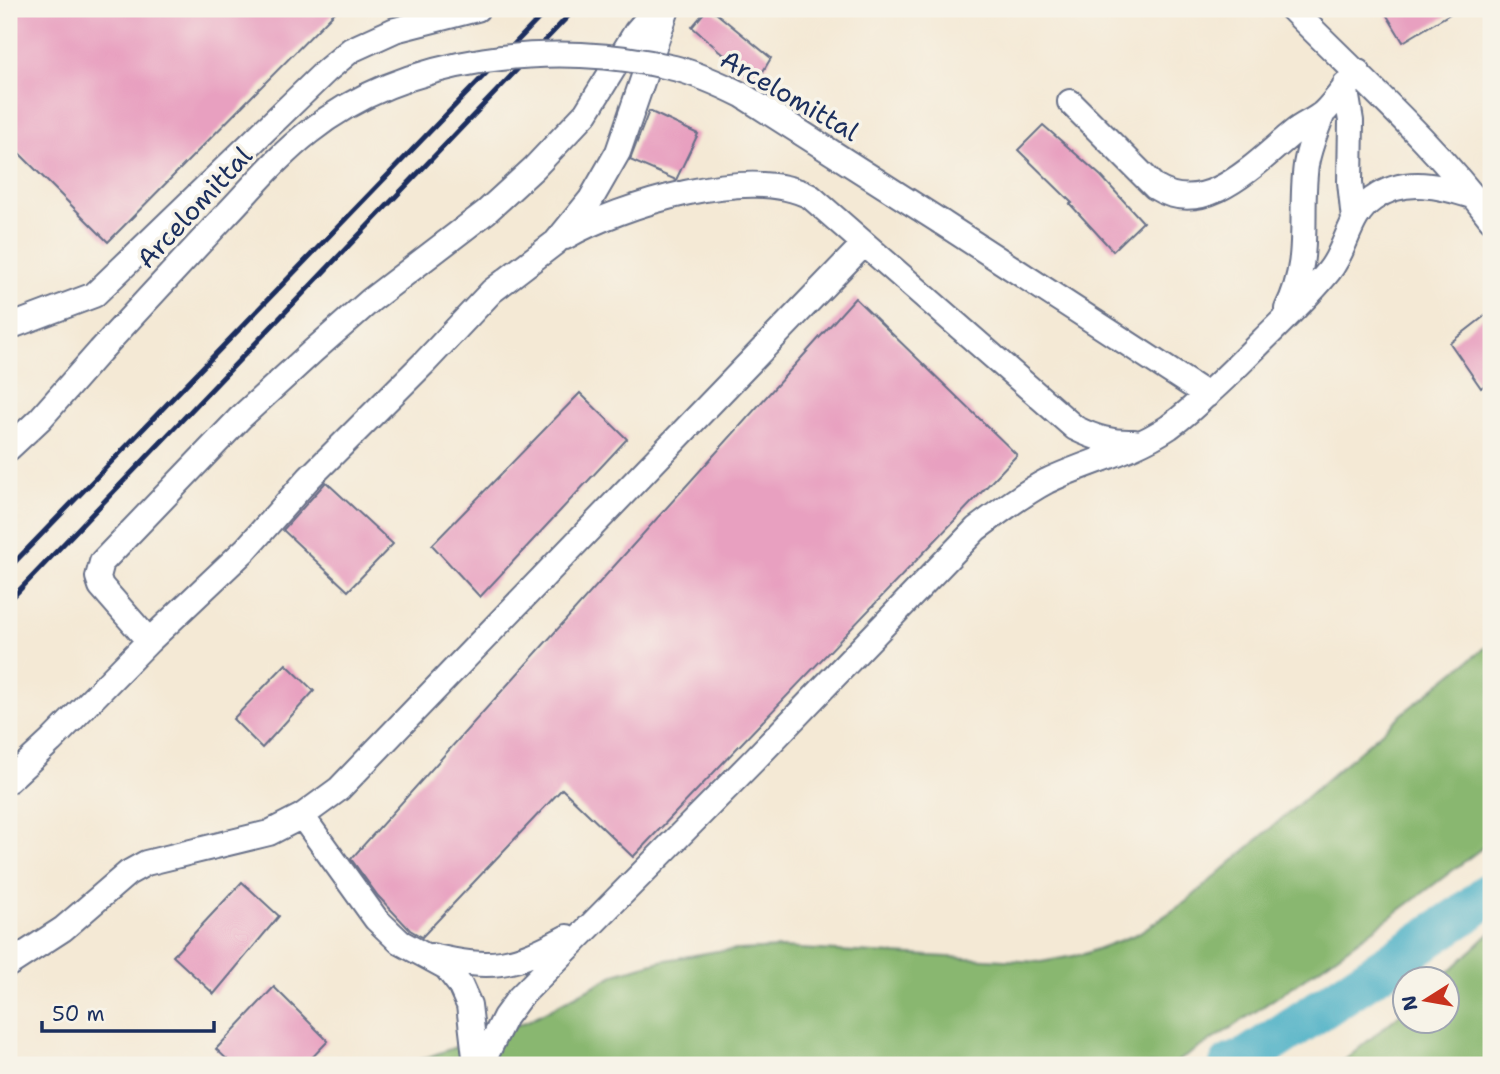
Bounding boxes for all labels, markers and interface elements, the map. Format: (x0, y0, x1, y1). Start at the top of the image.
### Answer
street label: Arcelomittal (714, 41, 866, 149)
street label: Arcelomittal (129, 138, 260, 275)
north arrow (1392, 965, 1462, 1036)
scale bar (42, 990, 214, 1034)
text: N (1396, 993, 1424, 1013)
text: 50 m (52, 1000, 105, 1028)

